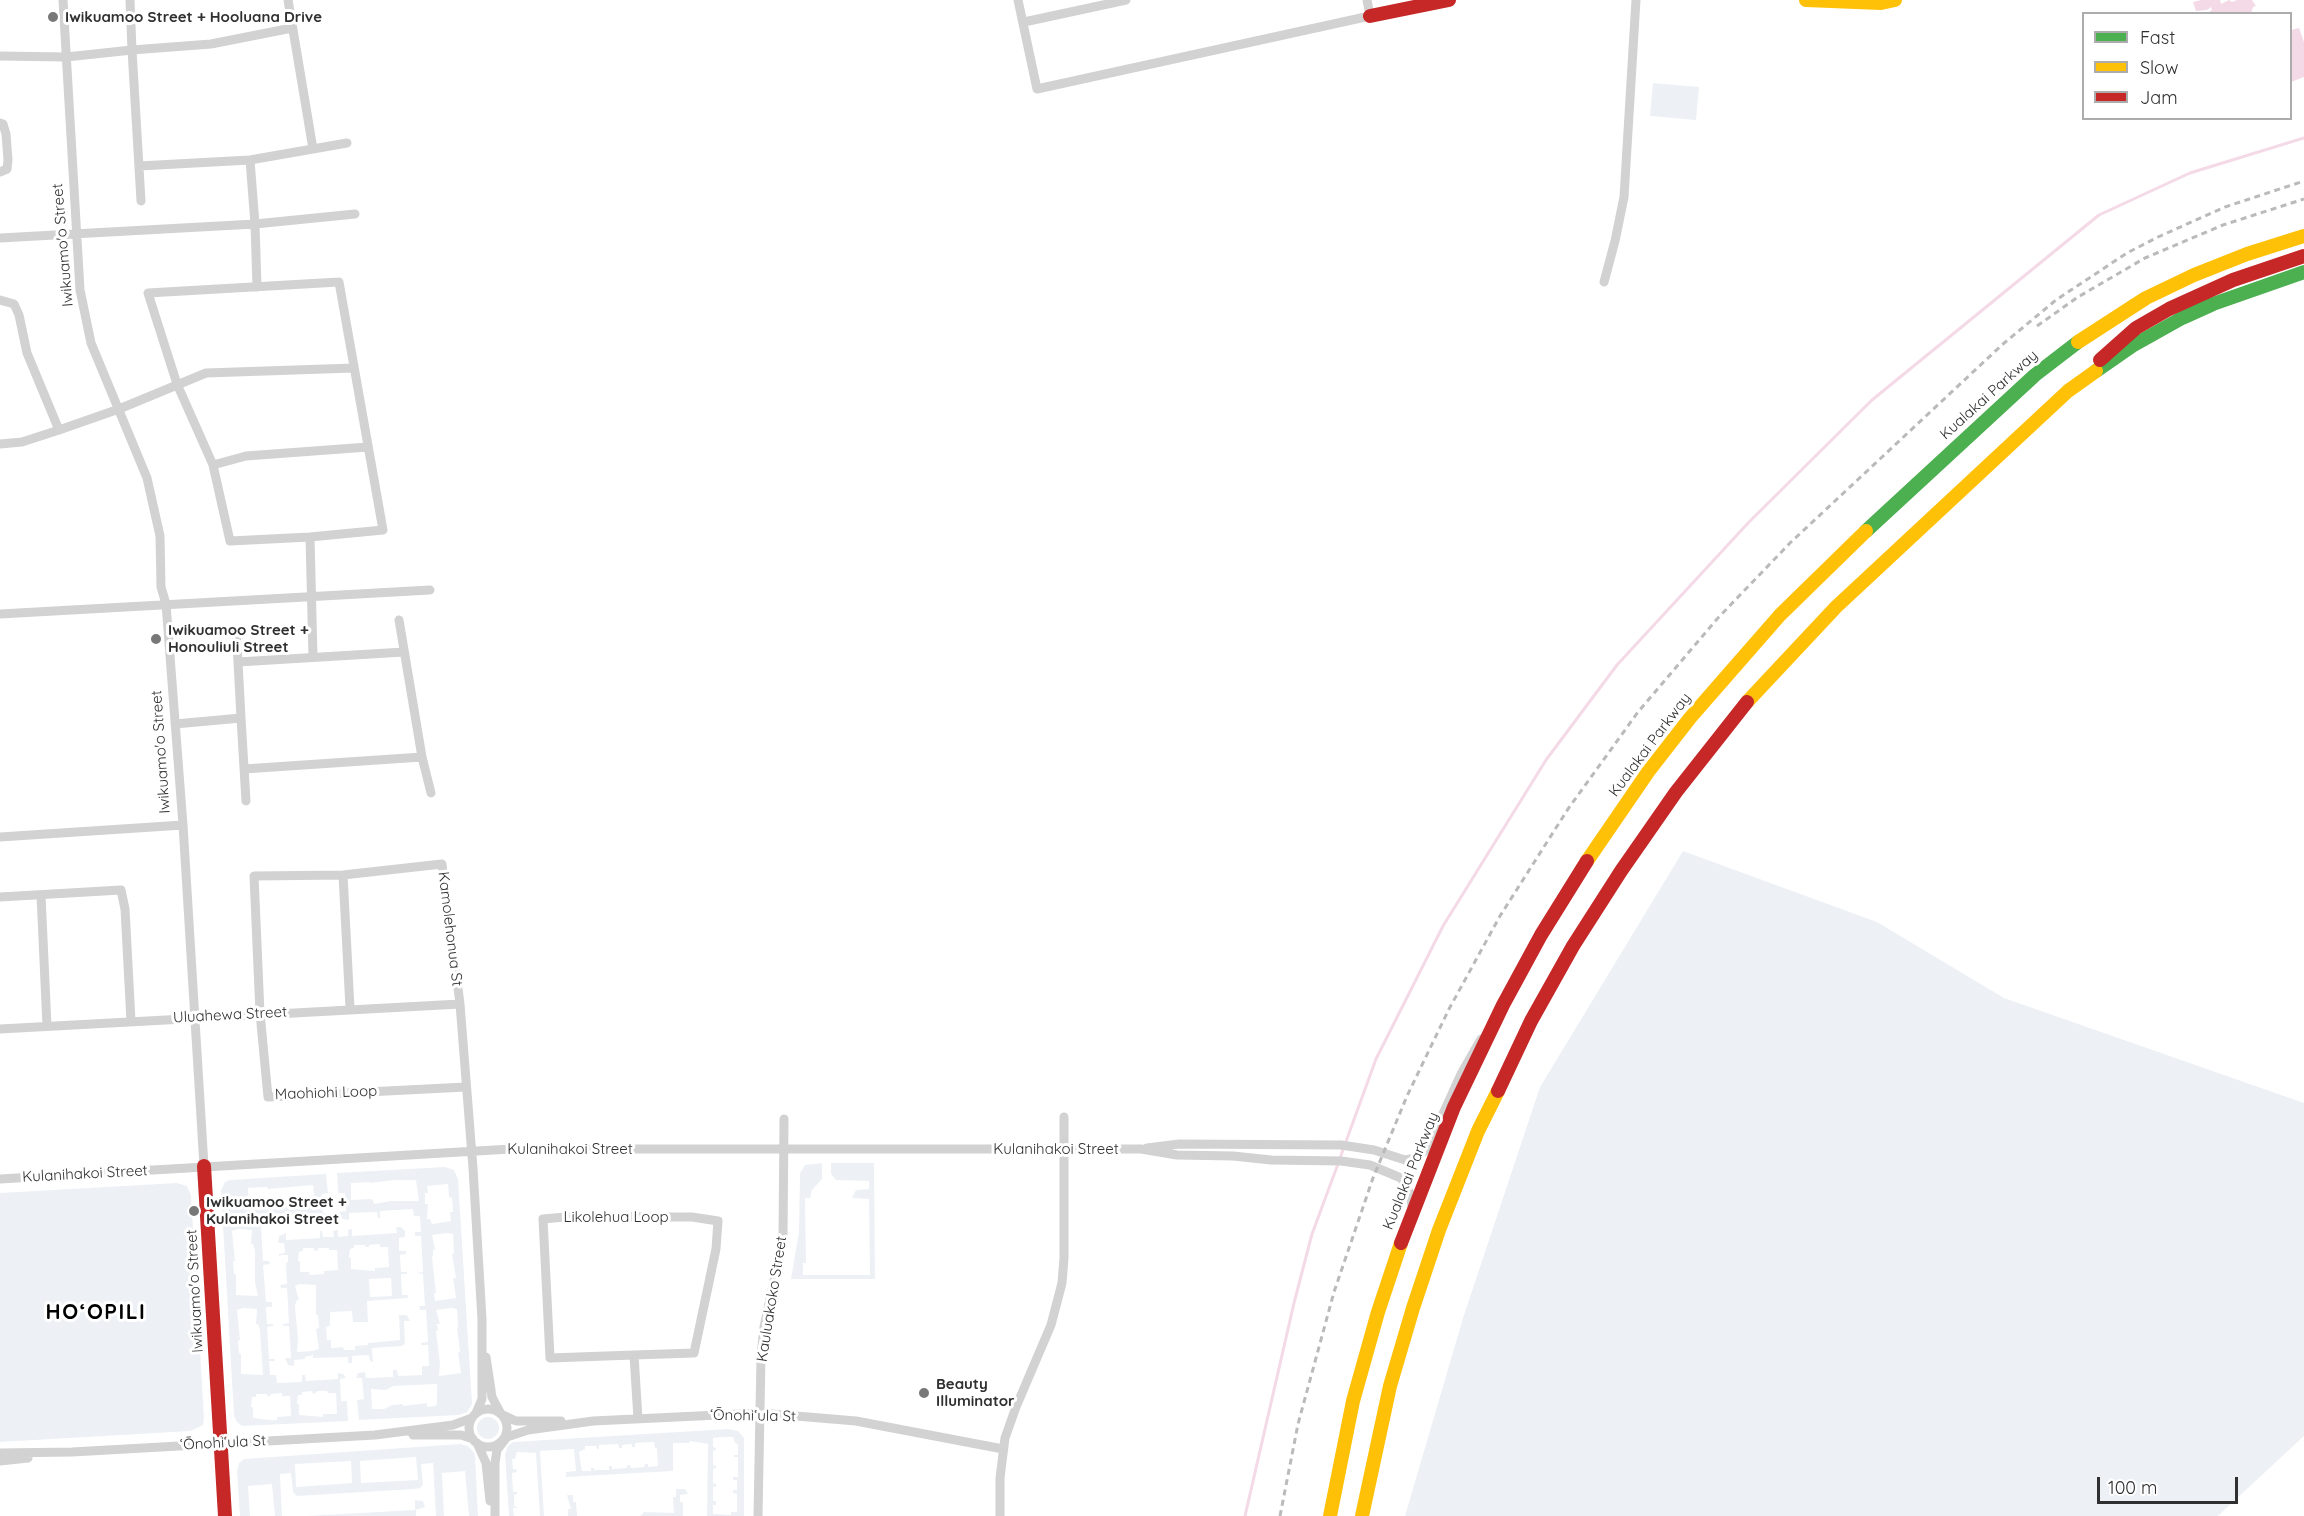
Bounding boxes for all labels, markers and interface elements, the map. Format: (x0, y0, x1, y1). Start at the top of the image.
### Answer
place label: Iwikuamoo Street + Hooluana Drive (65, 8, 322, 26)
marker: Iwikuamoo Street + Hooluana Drive (46, 10, 60, 24)
legend (2082, 12, 2292, 120)
text: Fast (2140, 26, 2175, 49)
text: Slow (2140, 56, 2178, 79)
text: Jam (2140, 86, 2178, 109)
street label: Iwikuamo'o Street (49, 183, 77, 307)
street label: Kualakai Parkway (1936, 346, 2042, 444)
place label: Iwikuamoo Street + Honouliuli Street (168, 621, 309, 656)
marker: Iwikuamoo Street + Honouliuli Street (149, 632, 163, 646)
street label: Iwikuamo'o Street (148, 690, 174, 814)
street label: Kualakai Parkway (1605, 690, 1695, 800)
street label: Kamolehonua St (434, 871, 466, 987)
street label: Uluahewa Street (173, 1003, 287, 1027)
street label: Maohiohi Loop (275, 1082, 377, 1104)
street label: Kualakai Parkway (1379, 1110, 1443, 1232)
street label: Kulanihakoi Street (507, 1140, 633, 1158)
street label: Kulanihakoi Street (993, 1140, 1119, 1158)
street label: Kulanihakoi Street (22, 1162, 148, 1186)
place label: Iwikuamoo Street + Kulanihakoi Street (206, 1193, 347, 1228)
marker: Iwikuamoo Street + Kulanihakoi Street (187, 1204, 201, 1218)
street label: Likolehua Loop (563, 1208, 669, 1226)
street label: Iwikuamo'o Street (183, 1229, 207, 1353)
street label: Kauluakoko Street (753, 1235, 791, 1363)
district label: HO‘OPILI (46, 1300, 146, 1326)
place label: Beauty Illuminator (936, 1375, 1015, 1410)
marker: Beauty Illuminator (917, 1386, 931, 1400)
street label: ‘Ōnohi‘ula St (710, 1406, 796, 1426)
street label: ‘Ōnohi‘ula St (180, 1432, 266, 1454)
scale bar (2100, 1465, 2241, 1503)
text: 100 m (2108, 1476, 2157, 1499)

